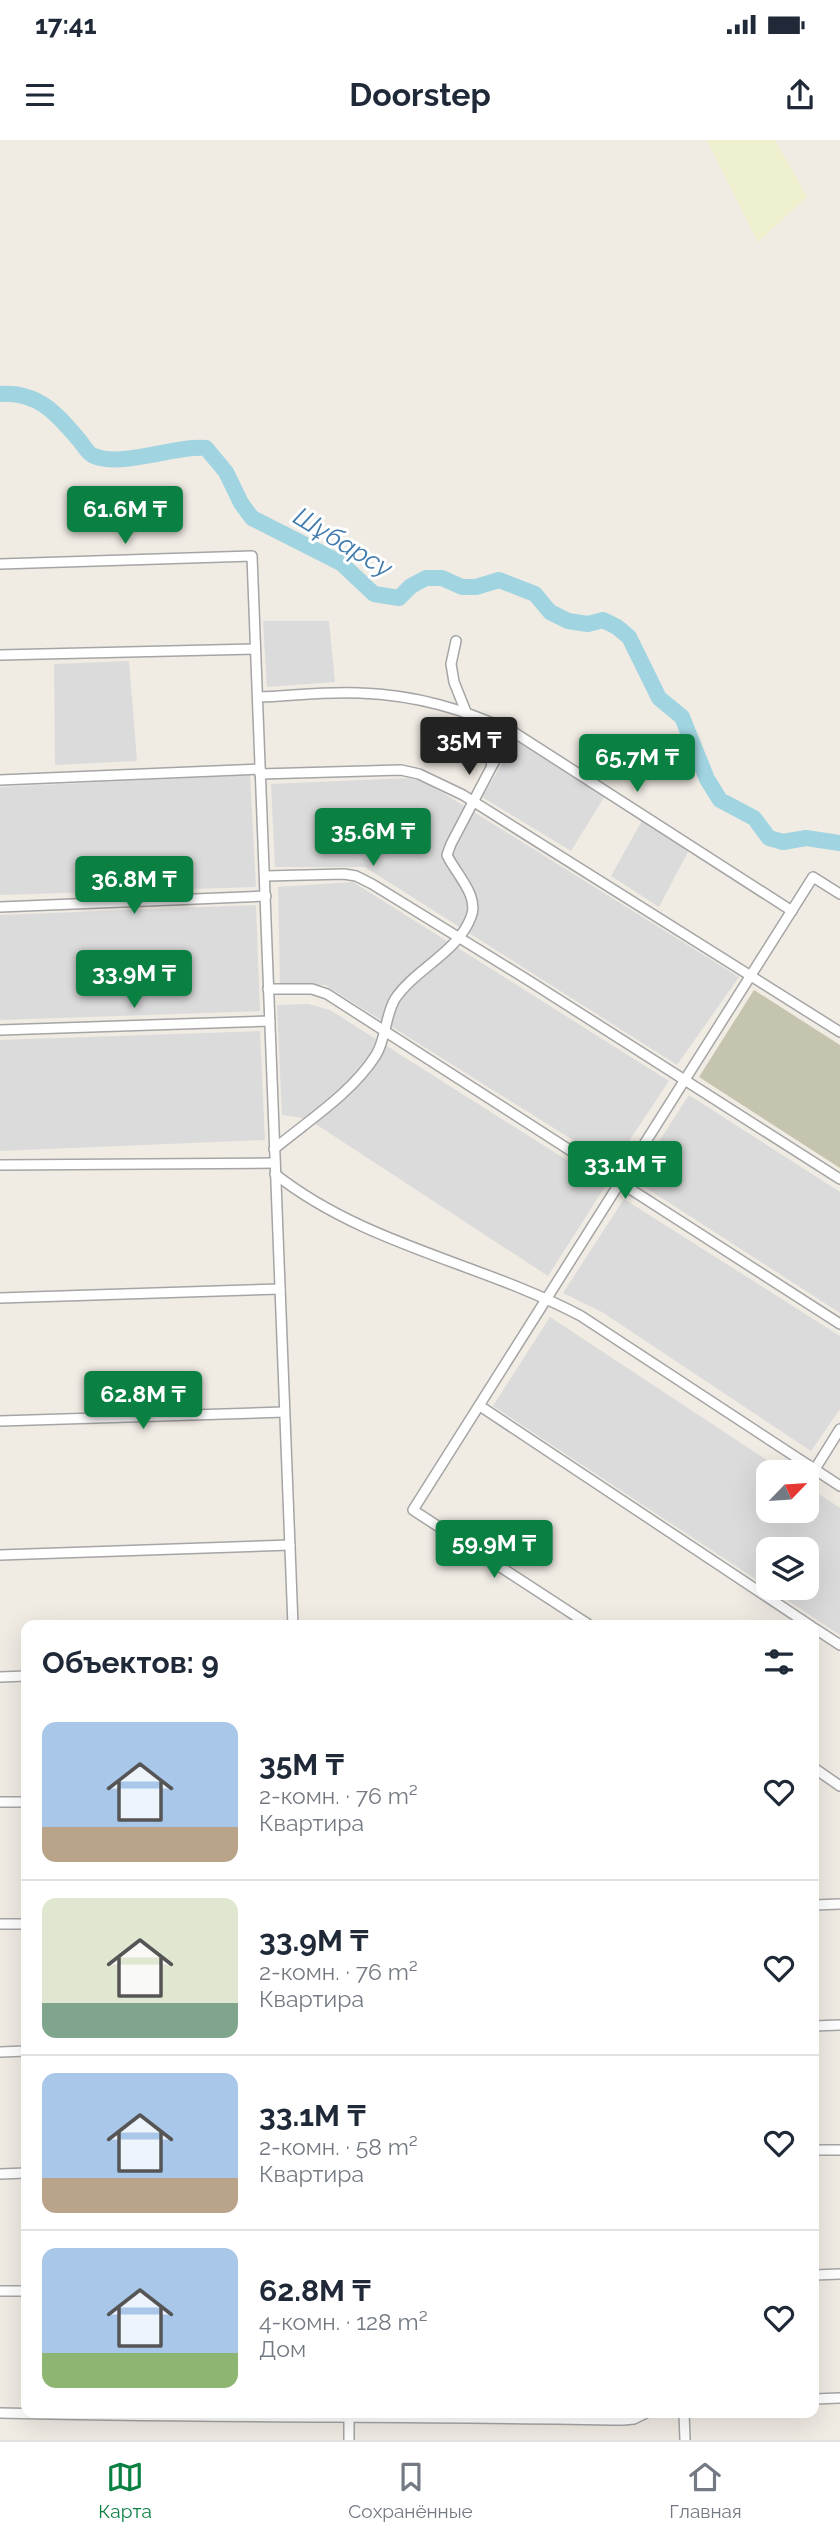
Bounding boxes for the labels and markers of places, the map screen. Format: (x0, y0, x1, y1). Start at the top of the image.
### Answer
pin: 61.6M ₸ (60, 486, 190, 546)
pin: 35M ₸ (420, 718, 518, 777)
pin: 65.7M ₸ (572, 734, 702, 794)
pin: 35.6M ₸ (308, 808, 438, 868)
pin: 36.8M ₸ (69, 856, 199, 916)
pin: 33.9M ₸ (69, 950, 199, 1010)
pin: 33.1M ₸ (560, 1142, 690, 1201)
pin: 62.8M ₸ (78, 1372, 208, 1431)
pin: 59.9M ₸ (429, 1520, 559, 1580)

